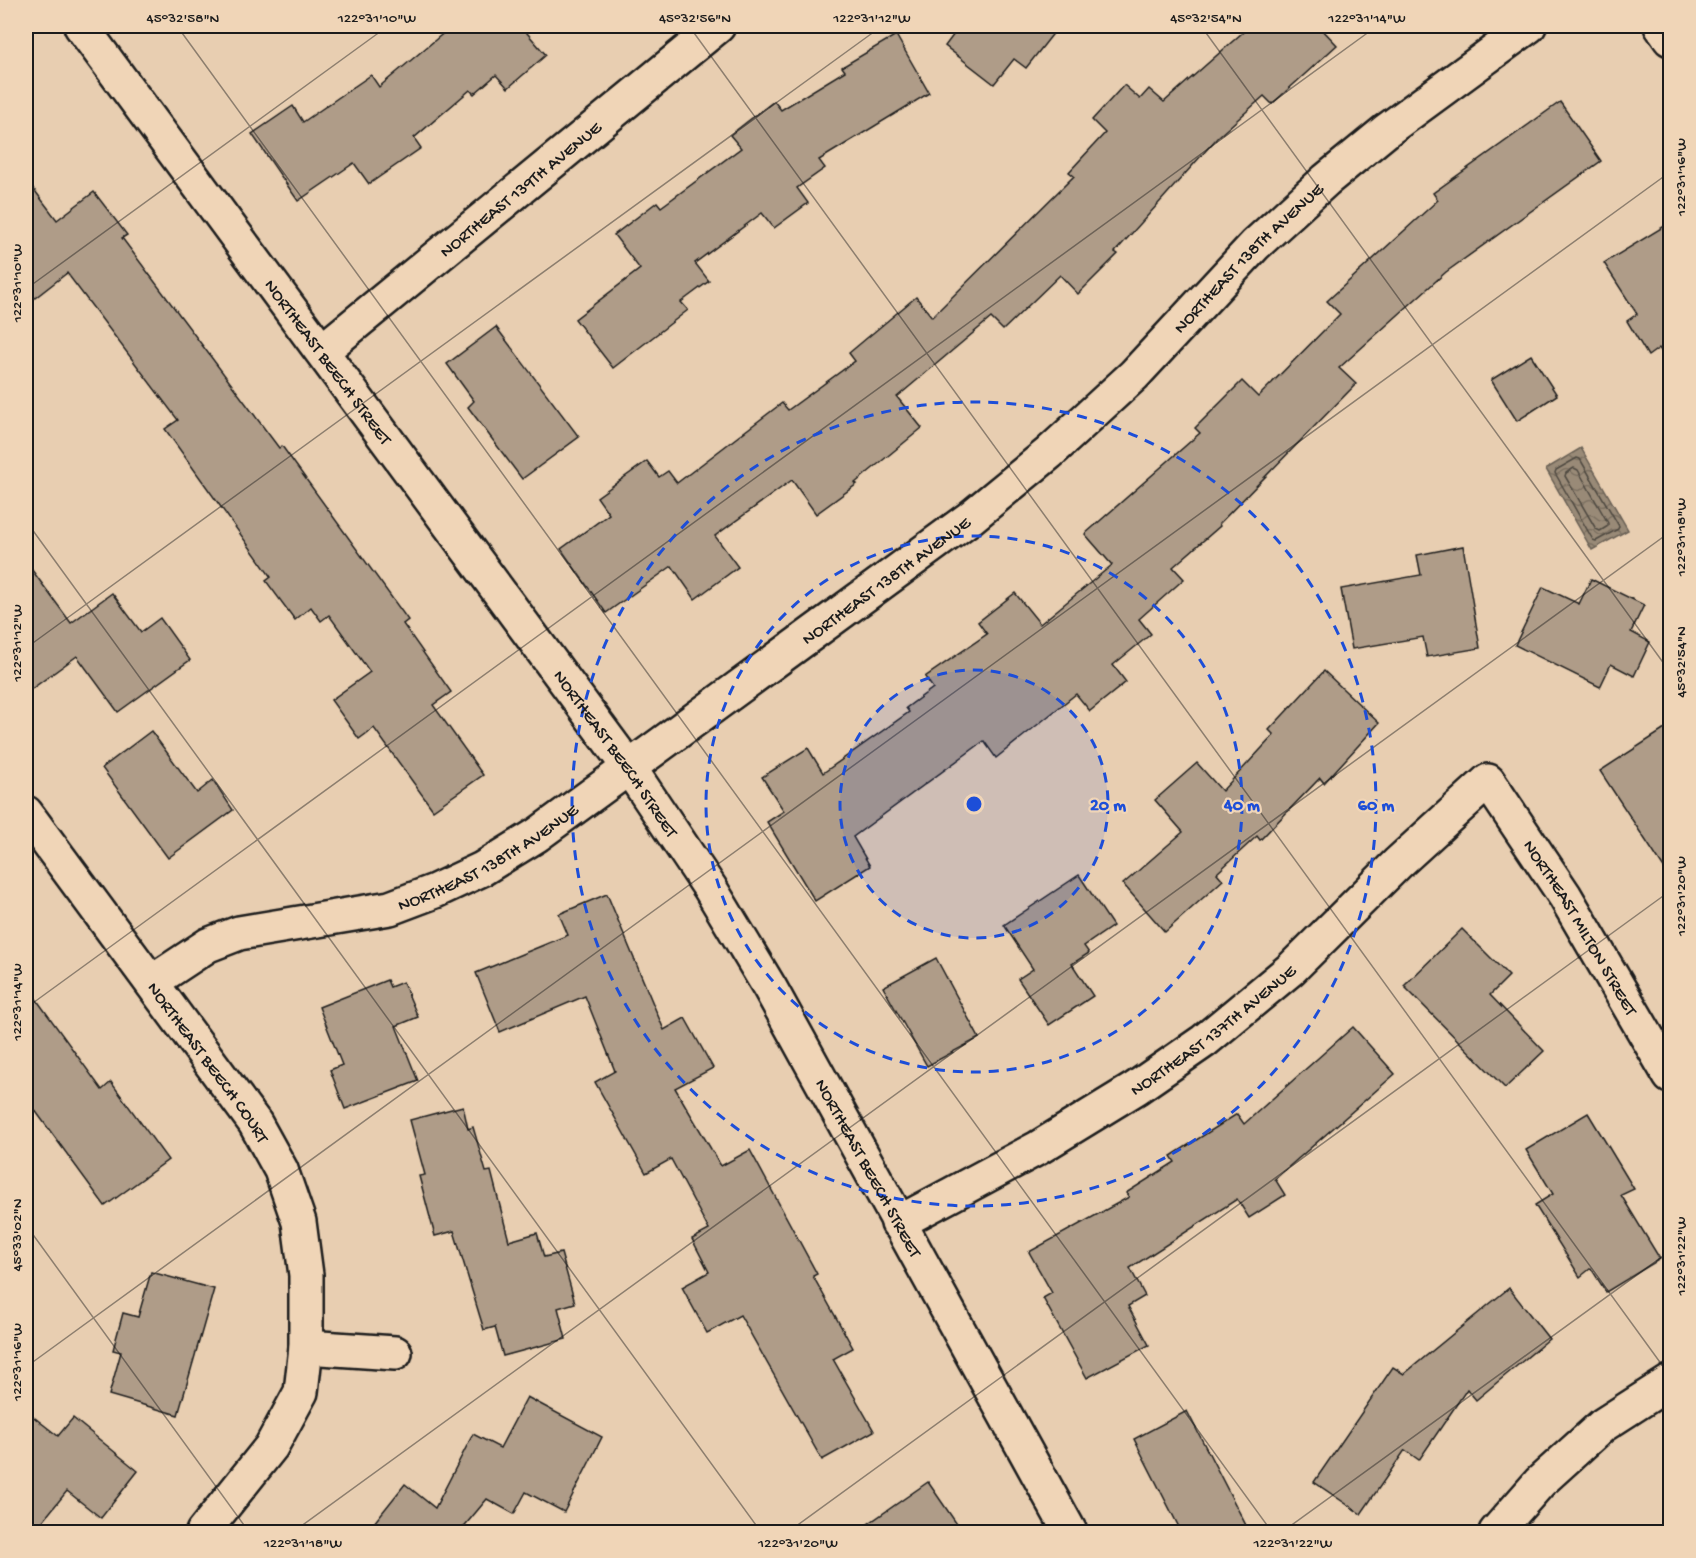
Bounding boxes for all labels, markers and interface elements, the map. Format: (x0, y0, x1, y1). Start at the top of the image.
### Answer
text: 45°32'58"N (147, 10, 220, 28)
text: 122°31'10"W (337, 10, 417, 28)
text: 45°32'56"N (659, 10, 731, 28)
text: 122°31'12"W (832, 10, 911, 28)
text: 45°32'54"N (1170, 10, 1242, 28)
text: 122°31'14"W (1327, 10, 1406, 28)
street label: NORTHEAST 139TH AVENUE (436, 118, 607, 263)
text: 122°31'16"W (1673, 138, 1691, 217)
street label: NORTHEAST 138TH AVENUE (1170, 179, 1329, 339)
text: 122°31'10"W (9, 243, 27, 323)
street label: NORTHEAST BEECH STREET (259, 276, 396, 451)
text: 122°31'18"W (1673, 498, 1691, 577)
street label: NORTHEAST 138TH AVENUE (799, 513, 976, 651)
text: 122°31'12"W (9, 604, 27, 683)
text: 45°32'54"N (1673, 626, 1691, 698)
street label: NORTHEAST BEECH STREET (548, 667, 682, 843)
centre of rings (964, 794, 984, 814)
text: 20 m (1090, 796, 1126, 817)
text: 40 m (1223, 796, 1260, 817)
text: 60 m (1358, 796, 1394, 817)
street label: NORTHEAST 138TH AVENUE (395, 800, 584, 917)
street label: NORTHEAST MILTON STREET (1517, 837, 1641, 1021)
text: 122°31'20"W (1673, 856, 1691, 937)
street label: NORTHEAST 137TH AVENUE (1127, 961, 1302, 1102)
text: 122°31'14"W (9, 963, 27, 1042)
street label: NORTHEAST BEECH COURT (142, 979, 272, 1148)
street label: NORTHEAST BEECH STREET (809, 1076, 925, 1263)
text: 45°33'02"N (9, 1198, 27, 1272)
text: 122°31'22"W (1673, 1216, 1691, 1296)
text: 122°31'16"W (9, 1323, 27, 1402)
text: 122°31'18"W (263, 1535, 342, 1553)
text: 122°31'20"W (757, 1535, 838, 1553)
text: 122°31'22"W (1253, 1535, 1333, 1553)

